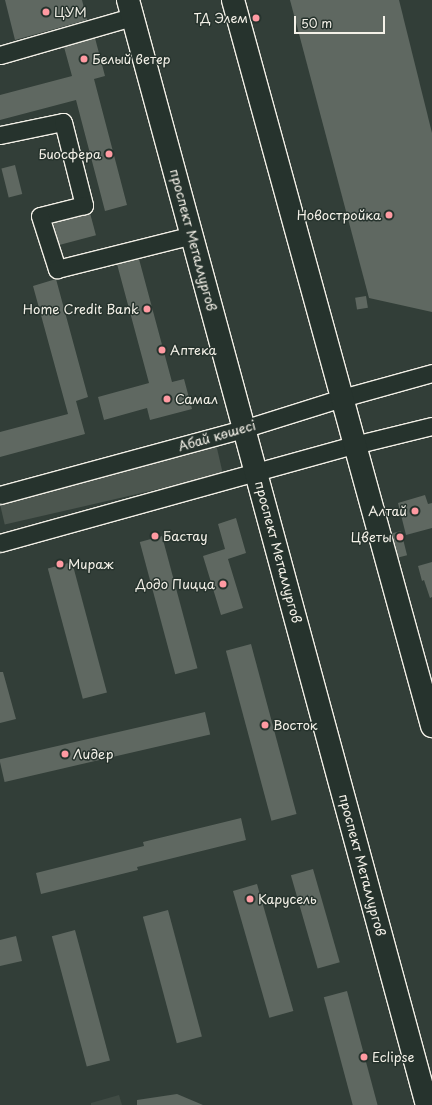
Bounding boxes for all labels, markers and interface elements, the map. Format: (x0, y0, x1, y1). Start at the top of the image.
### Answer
place label: ЦУМ (54, 4, 87, 20)
marker: ЦУМ (41, 7, 51, 17)
scale bar (296, 8, 387, 34)
place label: ТД Элем (192, 10, 248, 26)
marker: ТД Элем (251, 13, 261, 23)
text: 50 m (301, 14, 332, 32)
place label: Белый ветер (92, 51, 172, 67)
marker: Белый ветер (79, 54, 89, 64)
place label: Биосфера (38, 146, 101, 162)
marker: Биосфера (104, 149, 114, 159)
street label: проспект Металлургов (166, 167, 220, 313)
place label: Новостройка (297, 207, 381, 223)
marker: Новостройка (384, 210, 394, 220)
place label: Home Credit Bank (23, 301, 139, 317)
marker: Home Credit Bank (142, 304, 152, 314)
place label: Аптека (170, 342, 217, 358)
marker: Аптека (157, 345, 167, 355)
place label: Самал (175, 391, 218, 407)
marker: Самал (162, 394, 172, 404)
street label: Абай көшесі (176, 417, 258, 455)
street label: проспект Металлургов (251, 479, 305, 625)
place label: Алтай (368, 503, 407, 519)
marker: Алтай (410, 506, 420, 516)
place label: Бастау (163, 528, 208, 544)
place label: Цветы (351, 529, 392, 545)
marker: Бастау (150, 531, 160, 541)
marker: Цветы (395, 532, 405, 542)
place label: Мираж (68, 556, 114, 572)
marker: Мираж (55, 559, 65, 569)
place label: Додо Пицца (136, 576, 215, 592)
marker: Додо Пицца (218, 579, 228, 589)
place label: Восток (273, 717, 318, 733)
marker: Восток (260, 720, 270, 730)
place label: Лидер (73, 746, 113, 762)
marker: Лидер (60, 749, 70, 759)
street label: проспект Металлургов (335, 792, 389, 938)
place label: Карусель (258, 891, 317, 907)
marker: Карусель (245, 894, 255, 904)
place label: Eclipse (372, 1049, 414, 1065)
marker: Eclipse (359, 1052, 369, 1062)

